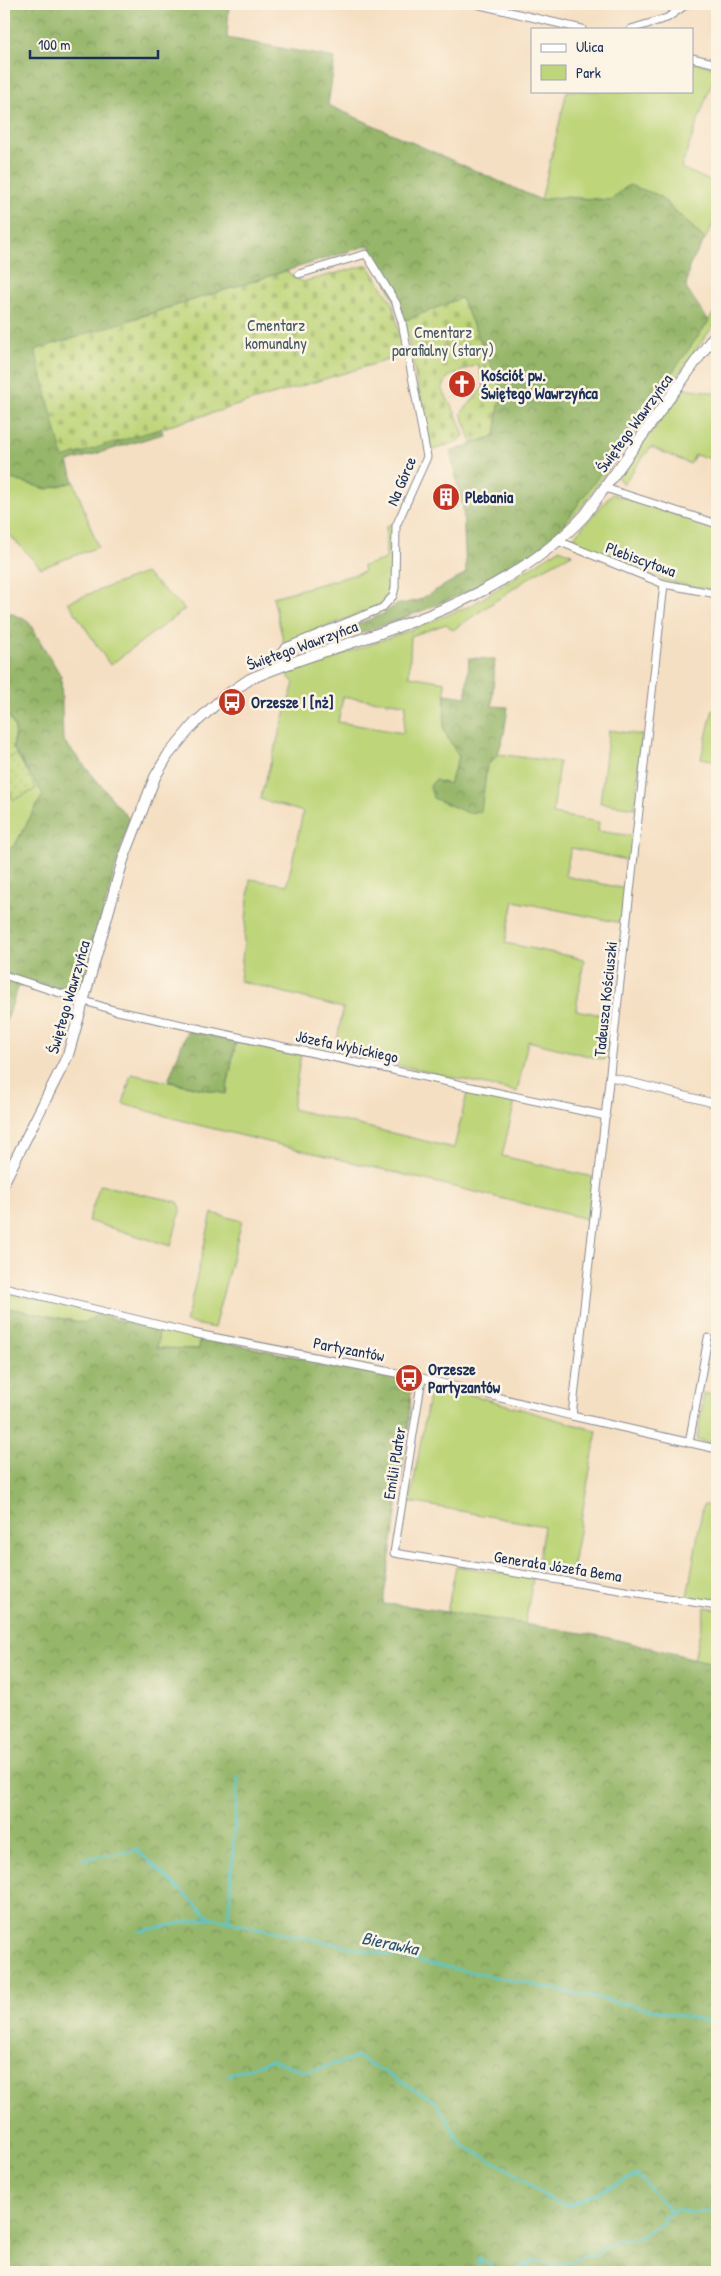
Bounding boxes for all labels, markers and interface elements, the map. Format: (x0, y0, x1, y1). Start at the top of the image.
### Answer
scale bar (30, 28, 158, 60)
legend (531, 28, 694, 92)
text: 100 m (38, 34, 71, 55)
text: Ulica (576, 36, 603, 57)
text: Park (576, 62, 601, 83)
park label: Cmentarz komunalny (245, 314, 307, 354)
park label: Cmentarz parafialny (stary) (392, 321, 494, 361)
place label: Kościół pw. Świętego Wawrzyńca (481, 364, 599, 405)
church icon: Kościół pw. Świętego Wawrzyńca (447, 369, 477, 399)
street label: Świętego Wawrzyńca (591, 369, 677, 477)
street label: Na Górce (381, 452, 421, 509)
building icon: Plebania (431, 482, 461, 512)
place label: Plebania (465, 486, 514, 508)
street label: Plebiscytowa (603, 536, 679, 582)
street label: Świętego Wawrzyńca (243, 615, 361, 675)
bus stop icon: Orzesze I [nż] (217, 687, 247, 717)
place label: Orzesze I [nż] (251, 691, 334, 713)
street label: Świętego Wawrzyńca (41, 938, 95, 1056)
street label: Tadeusza Kościuszki (588, 940, 622, 1058)
street label: Józefa Wybickiego (294, 1024, 401, 1068)
street label: Partyzantów (312, 1331, 386, 1367)
place label: Orzesze Partyzantów (428, 1358, 501, 1399)
bus stop icon: Orzesze Partyzantów (394, 1363, 424, 1393)
street label: Emilii Plater (377, 1425, 411, 1501)
street label: Generała Józefa Bema (493, 1545, 623, 1587)
water label: Bierawka (359, 1925, 422, 1962)

